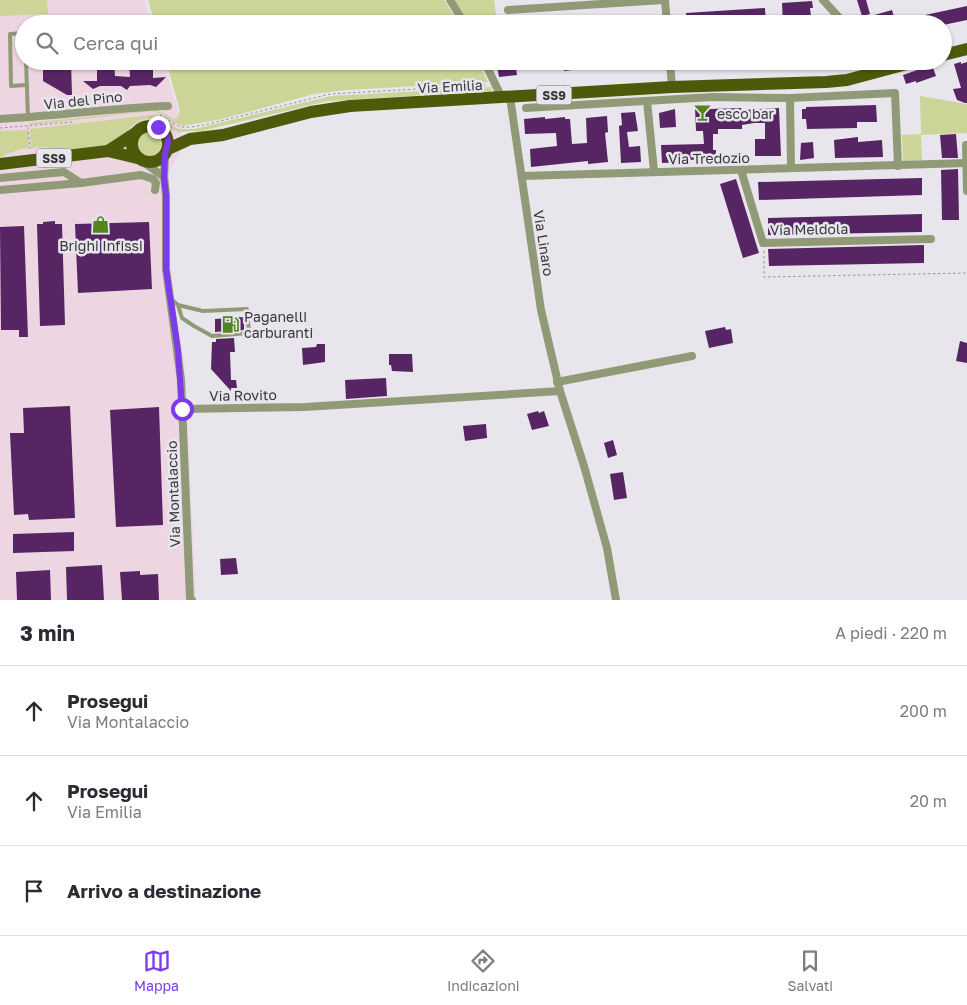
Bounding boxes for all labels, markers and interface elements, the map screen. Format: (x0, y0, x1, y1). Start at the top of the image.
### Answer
search box (15, 15, 952, 70)
icon: search (33, 29, 61, 57)
text: Cerca qui (73, 31, 158, 54)
street label: Via Emilia (417, 76, 483, 96)
road number: SS9 (536, 86, 572, 104)
street label: Via del Pino (43, 87, 123, 113)
bar icon: esco bar (693, 103, 713, 123)
place label: esco bar (717, 105, 775, 122)
route end (147, 116, 170, 139)
road number: SS9 (36, 148, 72, 168)
street label: Via Tredozio (668, 149, 750, 167)
street label: Via Linaro (530, 209, 558, 277)
shop icon: Brighi Infissi (91, 215, 111, 235)
street label: Via Meldola (770, 220, 848, 238)
place label: Brighi Infissi (59, 237, 143, 254)
place label: Paganelli carburanti (244, 308, 313, 341)
fuel station icon: Paganelli carburanti (220, 314, 240, 334)
street label: Via Rovito (209, 386, 277, 404)
route start (171, 398, 194, 421)
street label: Via Montalaccio (163, 440, 183, 548)
text: 3 min (20, 620, 75, 646)
text: A piedi · 220 m (835, 623, 947, 643)
text: Prosegui (67, 689, 148, 712)
icon: ahead (20, 697, 48, 725)
text: 200 m (900, 701, 947, 721)
text: Via Montalaccio (67, 712, 189, 732)
text: Prosegui (67, 779, 148, 802)
icon: ahead (20, 787, 48, 815)
text: 20 m (910, 791, 947, 811)
text: Via Emilia (67, 802, 142, 822)
icon: arrive (20, 877, 48, 905)
text: Arrivo a destinazione (67, 879, 261, 902)
tab: Mappa (134, 947, 179, 994)
tab: Indicazioni (447, 947, 520, 994)
tab: Salvati (787, 947, 833, 994)

